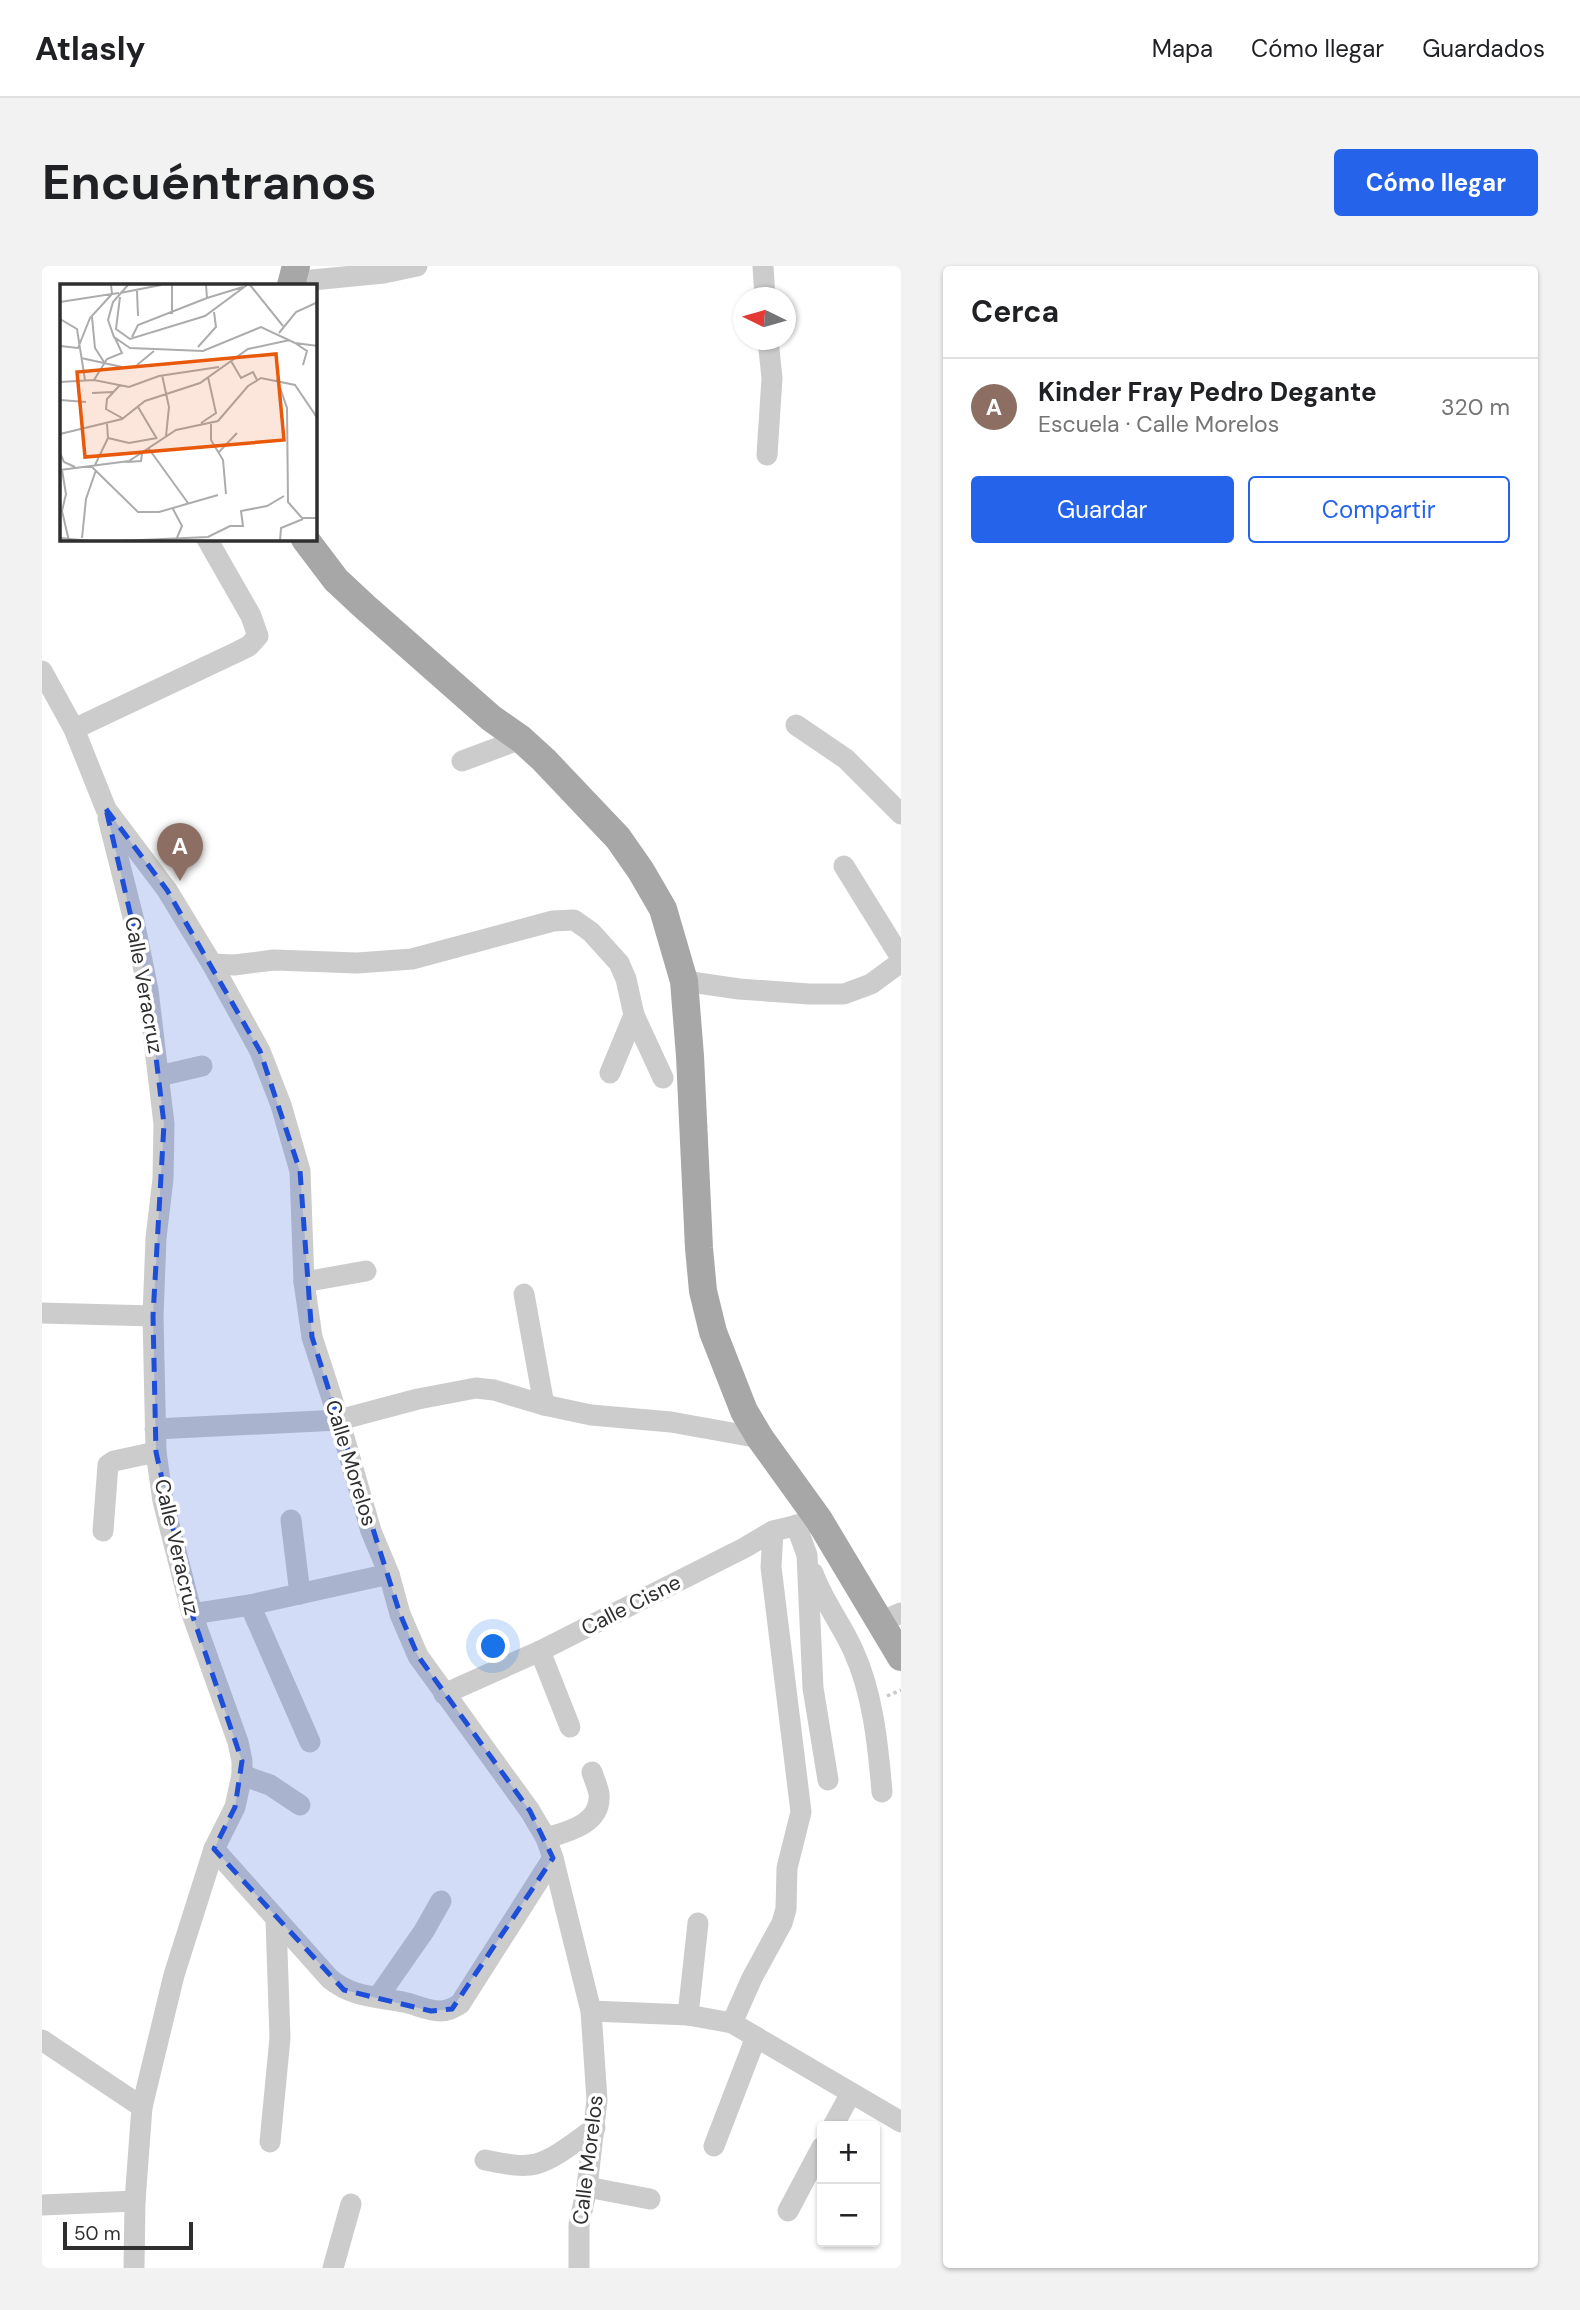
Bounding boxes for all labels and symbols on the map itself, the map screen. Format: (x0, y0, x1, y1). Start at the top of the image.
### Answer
inset map (60, 284, 317, 541)
north arrow (733, 287, 796, 350)
pin: A (157, 823, 203, 881)
street label: Calle Veracruz (118, 914, 170, 1056)
street label: Calle Morelos (319, 1397, 383, 1529)
street label: Calle Veracruz (148, 1476, 206, 1618)
street label: Calle Cisne (577, 1568, 686, 1642)
your location (476, 1629, 510, 1663)
street label: Calle Morelos (566, 2094, 610, 2226)
scale bar (63, 2219, 192, 2251)

